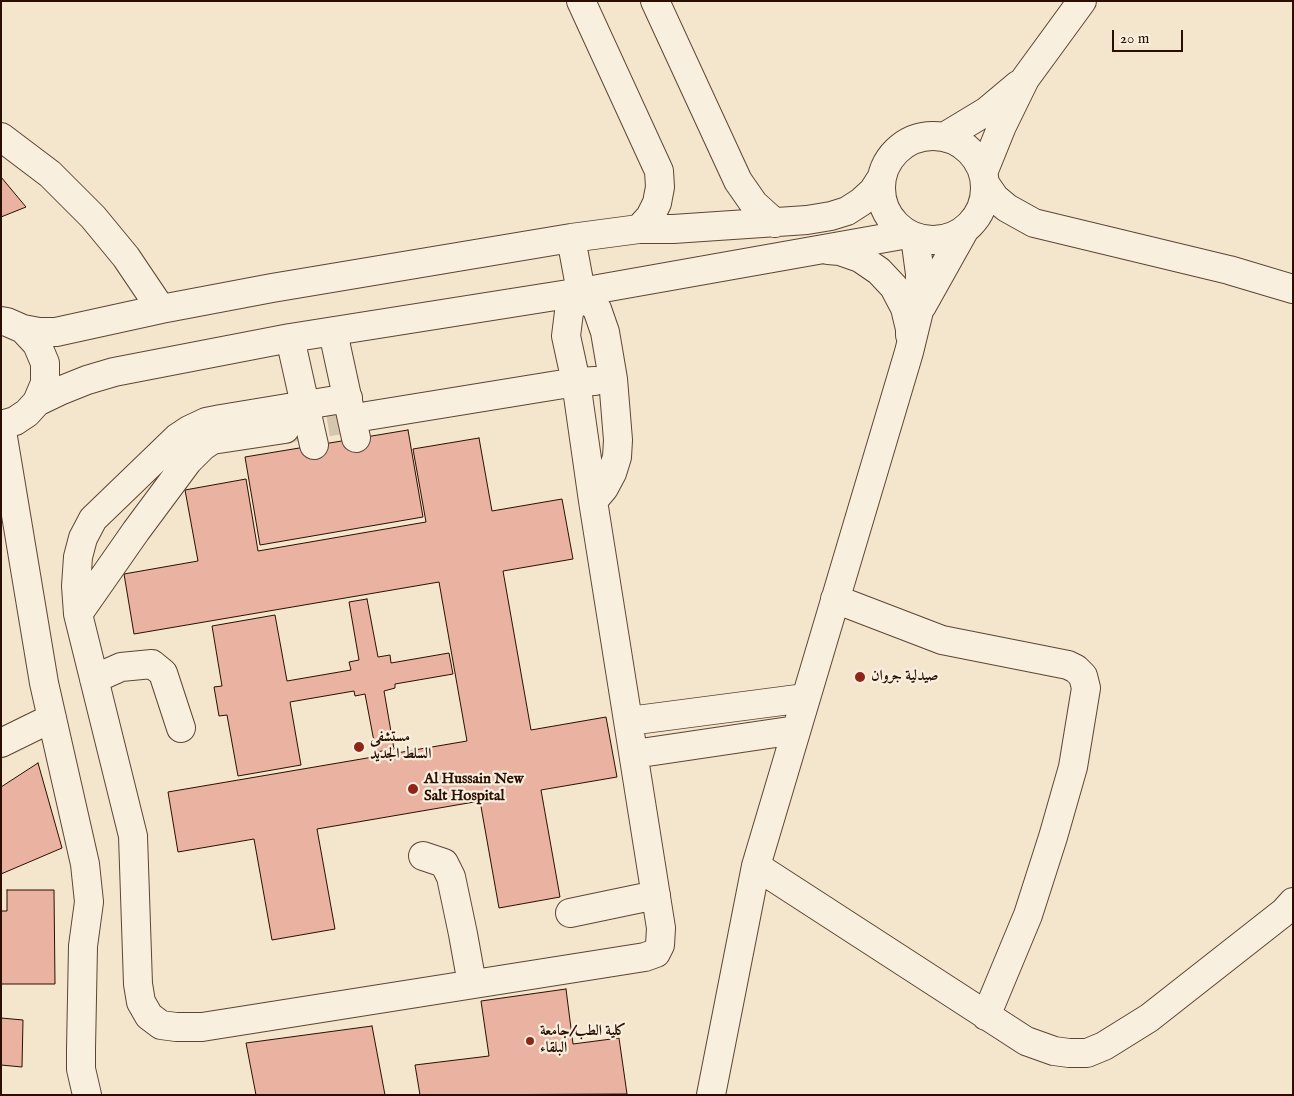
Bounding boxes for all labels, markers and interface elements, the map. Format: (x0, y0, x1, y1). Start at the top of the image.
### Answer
scale bar (1114, 20, 1185, 52)
text: 20 m (1120, 29, 1149, 48)
place label: صيدلية جروان (871, 668, 938, 686)
marker: صيدلية جروان (853, 670, 867, 684)
place label: مستشفى السلط الجديد (370, 729, 431, 764)
marker: مستشفى السلط الجديد (352, 740, 366, 754)
place label: Al Hussain New Salt Hospital (424, 771, 524, 806)
marker: Al Hussain New Salt Hospital (406, 782, 420, 796)
place label: كلية الطب/جامعة البلقاء (540, 1023, 626, 1058)
marker: كلية الطب/جامعة البلقاء (524, 1035, 536, 1047)

